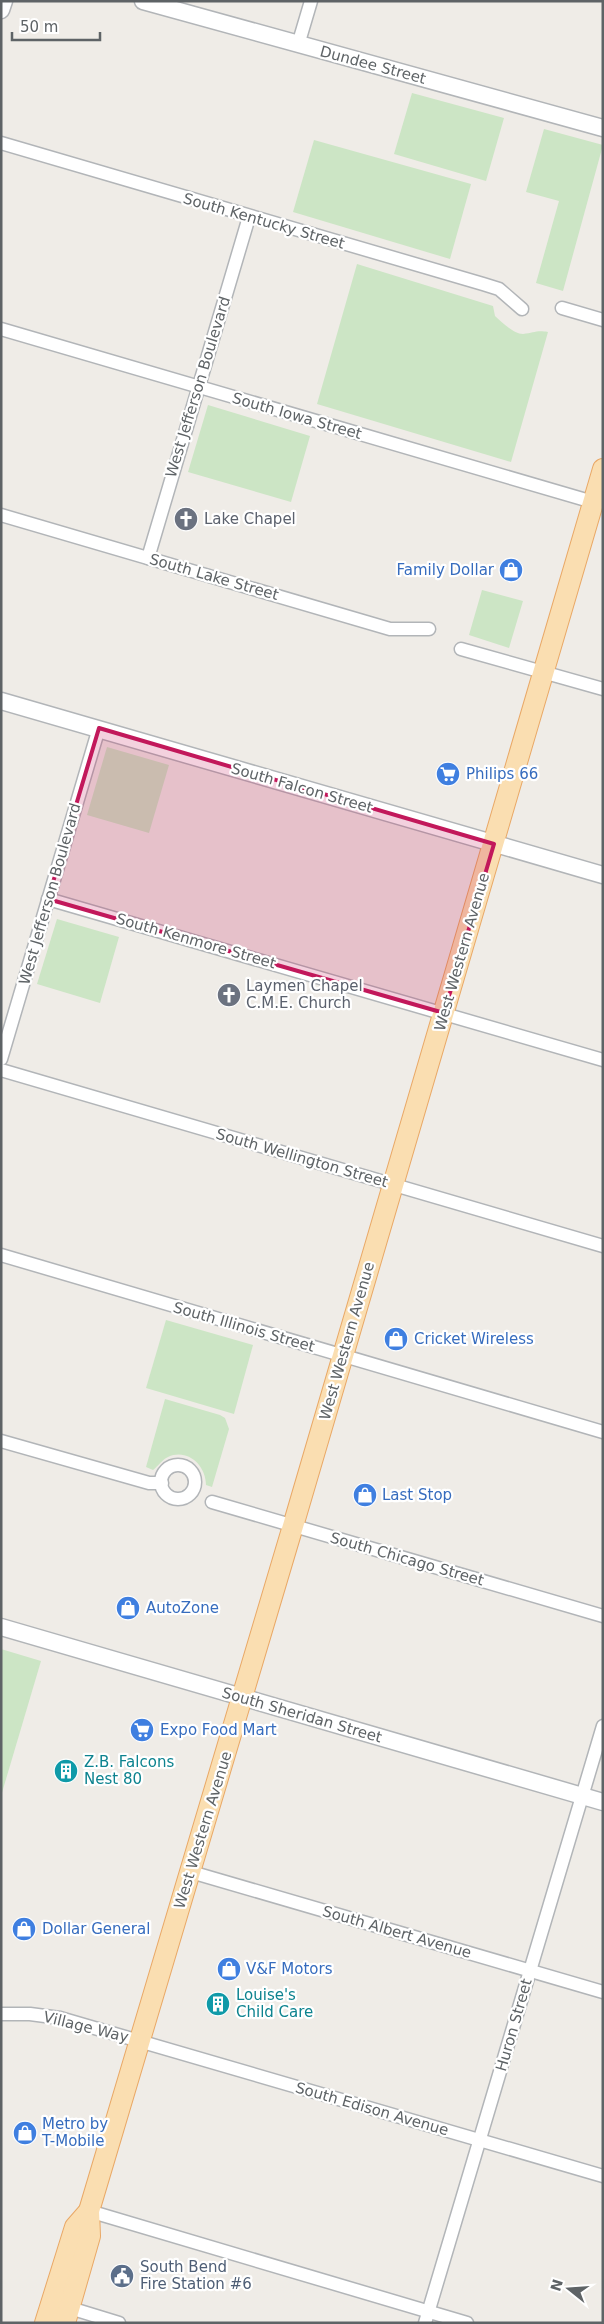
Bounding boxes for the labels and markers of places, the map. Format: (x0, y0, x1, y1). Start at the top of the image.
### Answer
church icon: Lake Chapel (173, 506, 199, 532)
place label: Lake Chapel (204, 510, 296, 528)
shop icon: Family Dollar (498, 557, 524, 583)
place label: Family Dollar (397, 561, 495, 579)
supermarket icon: Philips 66 (435, 761, 461, 787)
place label: Philips 66 (466, 765, 538, 783)
place label: Laymen Chapel C.M.E. Church (246, 977, 363, 1012)
church icon: Laymen Chapel C.M.E. Church (216, 982, 242, 1008)
shop icon: Cricket Wireless (383, 1326, 409, 1352)
place label: Cricket Wireless (414, 1330, 534, 1348)
shop icon: Last Stop (352, 1482, 378, 1508)
place label: Last Stop (382, 1486, 452, 1504)
shop icon: AutoZone (115, 1595, 141, 1621)
place label: AutoZone (146, 1599, 219, 1617)
supermarket icon: Expo Food Mart (129, 1717, 155, 1743)
place label: Expo Food Mart (160, 1721, 277, 1739)
place label: Z.B. Falcons Nest 80 (84, 1753, 174, 1788)
building icon: Z.B. Falcons Nest 80 (53, 1758, 79, 1784)
shop icon: Dollar General (11, 1916, 37, 1942)
place label: Dollar General (42, 1920, 150, 1938)
shop icon: V&F Motors (216, 1956, 242, 1982)
place label: V&F Motors (246, 1960, 333, 1978)
place label: Louise's Child Care (236, 1986, 313, 2021)
building icon: Louise's Child Care (205, 1991, 231, 2017)
place label: Metro by T-Mobile (41, 2115, 108, 2150)
shop icon: Metro by T-Mobile (12, 2120, 38, 2146)
place label: South Bend Fire Station #6 (140, 2258, 252, 2293)
public building icon: South Bend Fire Station #6 (109, 2263, 135, 2289)

